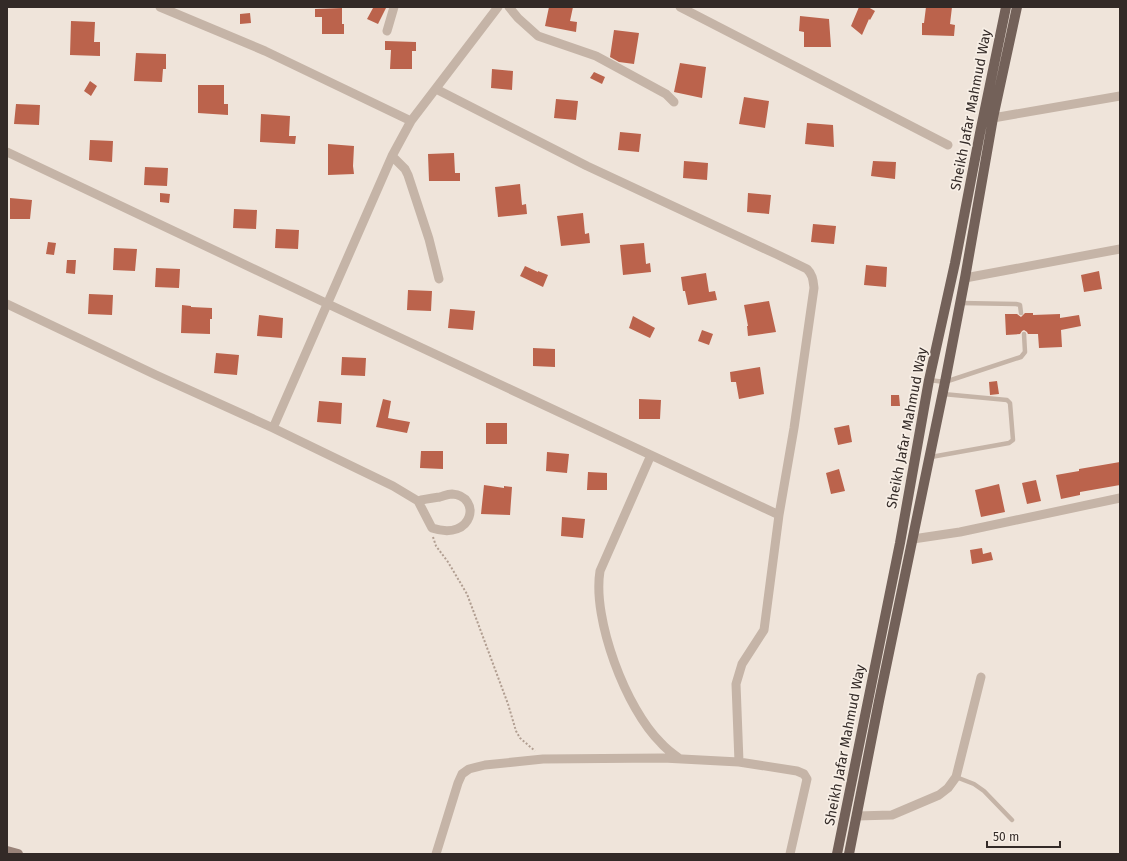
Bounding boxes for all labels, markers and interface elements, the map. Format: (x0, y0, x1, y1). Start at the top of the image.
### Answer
street label: Sheikh Jafar Mahmud Way (947, 28, 995, 192)
street label: Sheikh Jafar Mahmud Way (883, 346, 931, 510)
street label: Sheikh Jafar Mahmud Way (821, 663, 869, 827)
scale bar (987, 823, 1060, 849)
text: 50 m (993, 830, 1019, 844)

